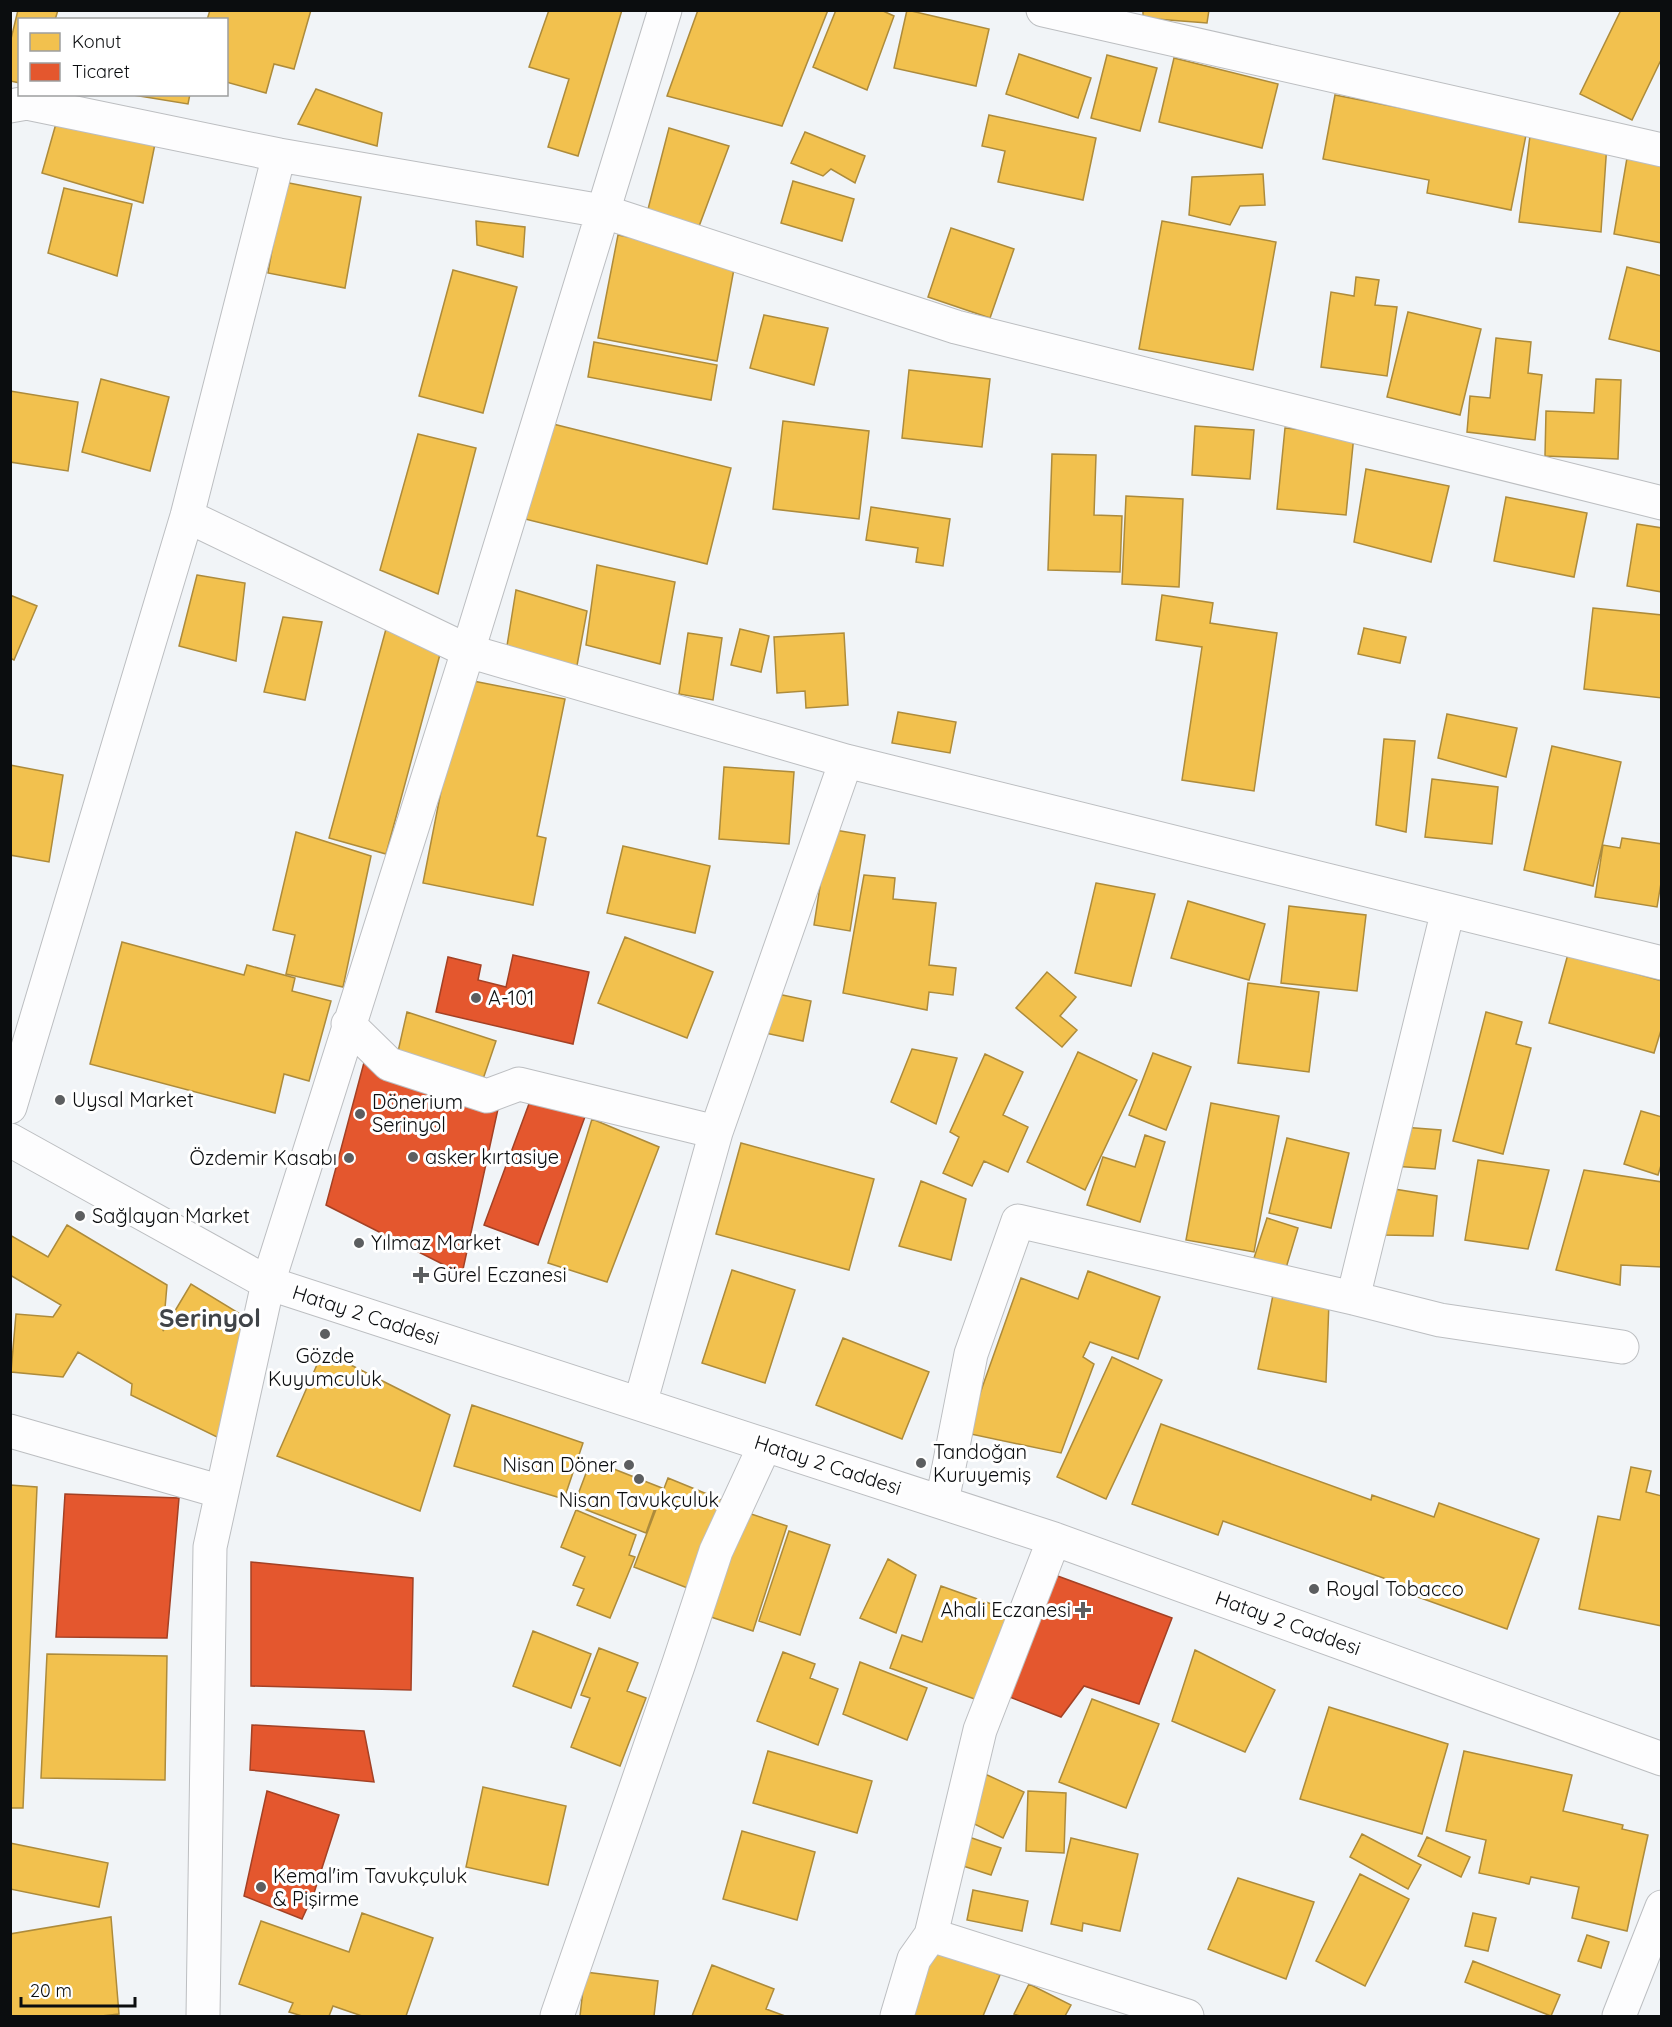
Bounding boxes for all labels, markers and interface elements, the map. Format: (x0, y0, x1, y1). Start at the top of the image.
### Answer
legend (18, 18, 228, 96)
text: Konut (72, 30, 121, 53)
text: Ticaret (72, 60, 130, 83)
place label: A-101 (488, 985, 535, 1010)
marker: A-101 (469, 991, 483, 1005)
place label: Uysal Market (72, 1087, 194, 1112)
place label: Dönerium Serinyol (372, 1089, 463, 1137)
marker: Uysal Market (53, 1093, 67, 1107)
marker: Dönerium Serinyol (353, 1107, 367, 1121)
place label: asker kırtasiye (425, 1144, 559, 1169)
place label: Özdemir Kasabı (190, 1145, 337, 1170)
marker: asker kırtasiye (406, 1150, 420, 1164)
marker: Özdemir Kasabı (342, 1151, 356, 1165)
place label: Sağlayan Market (92, 1203, 250, 1228)
marker: Sağlayan Market (73, 1209, 87, 1223)
place label: Yılmaz Market (371, 1230, 501, 1255)
marker: Yılmaz Market (352, 1236, 366, 1250)
place label: Gürel Eczanesi (433, 1262, 567, 1287)
marker: Gürel Eczanesi (414, 1268, 428, 1282)
street label: Hatay 2 Caddesi (289, 1279, 443, 1350)
district label: Serinyol (159, 1301, 261, 1334)
marker: Gözde Kuyumculuk (318, 1327, 332, 1341)
place label: Gözde Kuyumculuk (268, 1343, 382, 1391)
street label: Hatay 2 Caddesi (751, 1429, 905, 1500)
place label: Tandoğan Kuruyemiş (933, 1439, 1031, 1487)
place label: Nisan Döner (502, 1452, 617, 1477)
marker: Tandoğan Kuruyemiş (914, 1456, 928, 1470)
marker: Nisan Döner (622, 1458, 636, 1472)
marker: Nisan Tavukçuluk (632, 1472, 646, 1486)
place label: Nisan Tavukçuluk (559, 1487, 719, 1512)
place label: Royal Tobacco (1326, 1576, 1464, 1601)
marker: Royal Tobacco (1307, 1582, 1321, 1596)
street label: Hatay 2 Caddesi (1212, 1585, 1364, 1660)
place label: Ahali Eczanesi (940, 1597, 1071, 1622)
marker: Ahali Eczanesi (1076, 1603, 1090, 1617)
place label: Kemal'im Tavukçuluk & Pişirme (273, 1863, 467, 1911)
marker: Kemal'im Tavukçuluk & Pişirme (254, 1880, 268, 1894)
scale bar (21, 1970, 135, 2008)
text: 20 m (30, 1979, 72, 2002)

